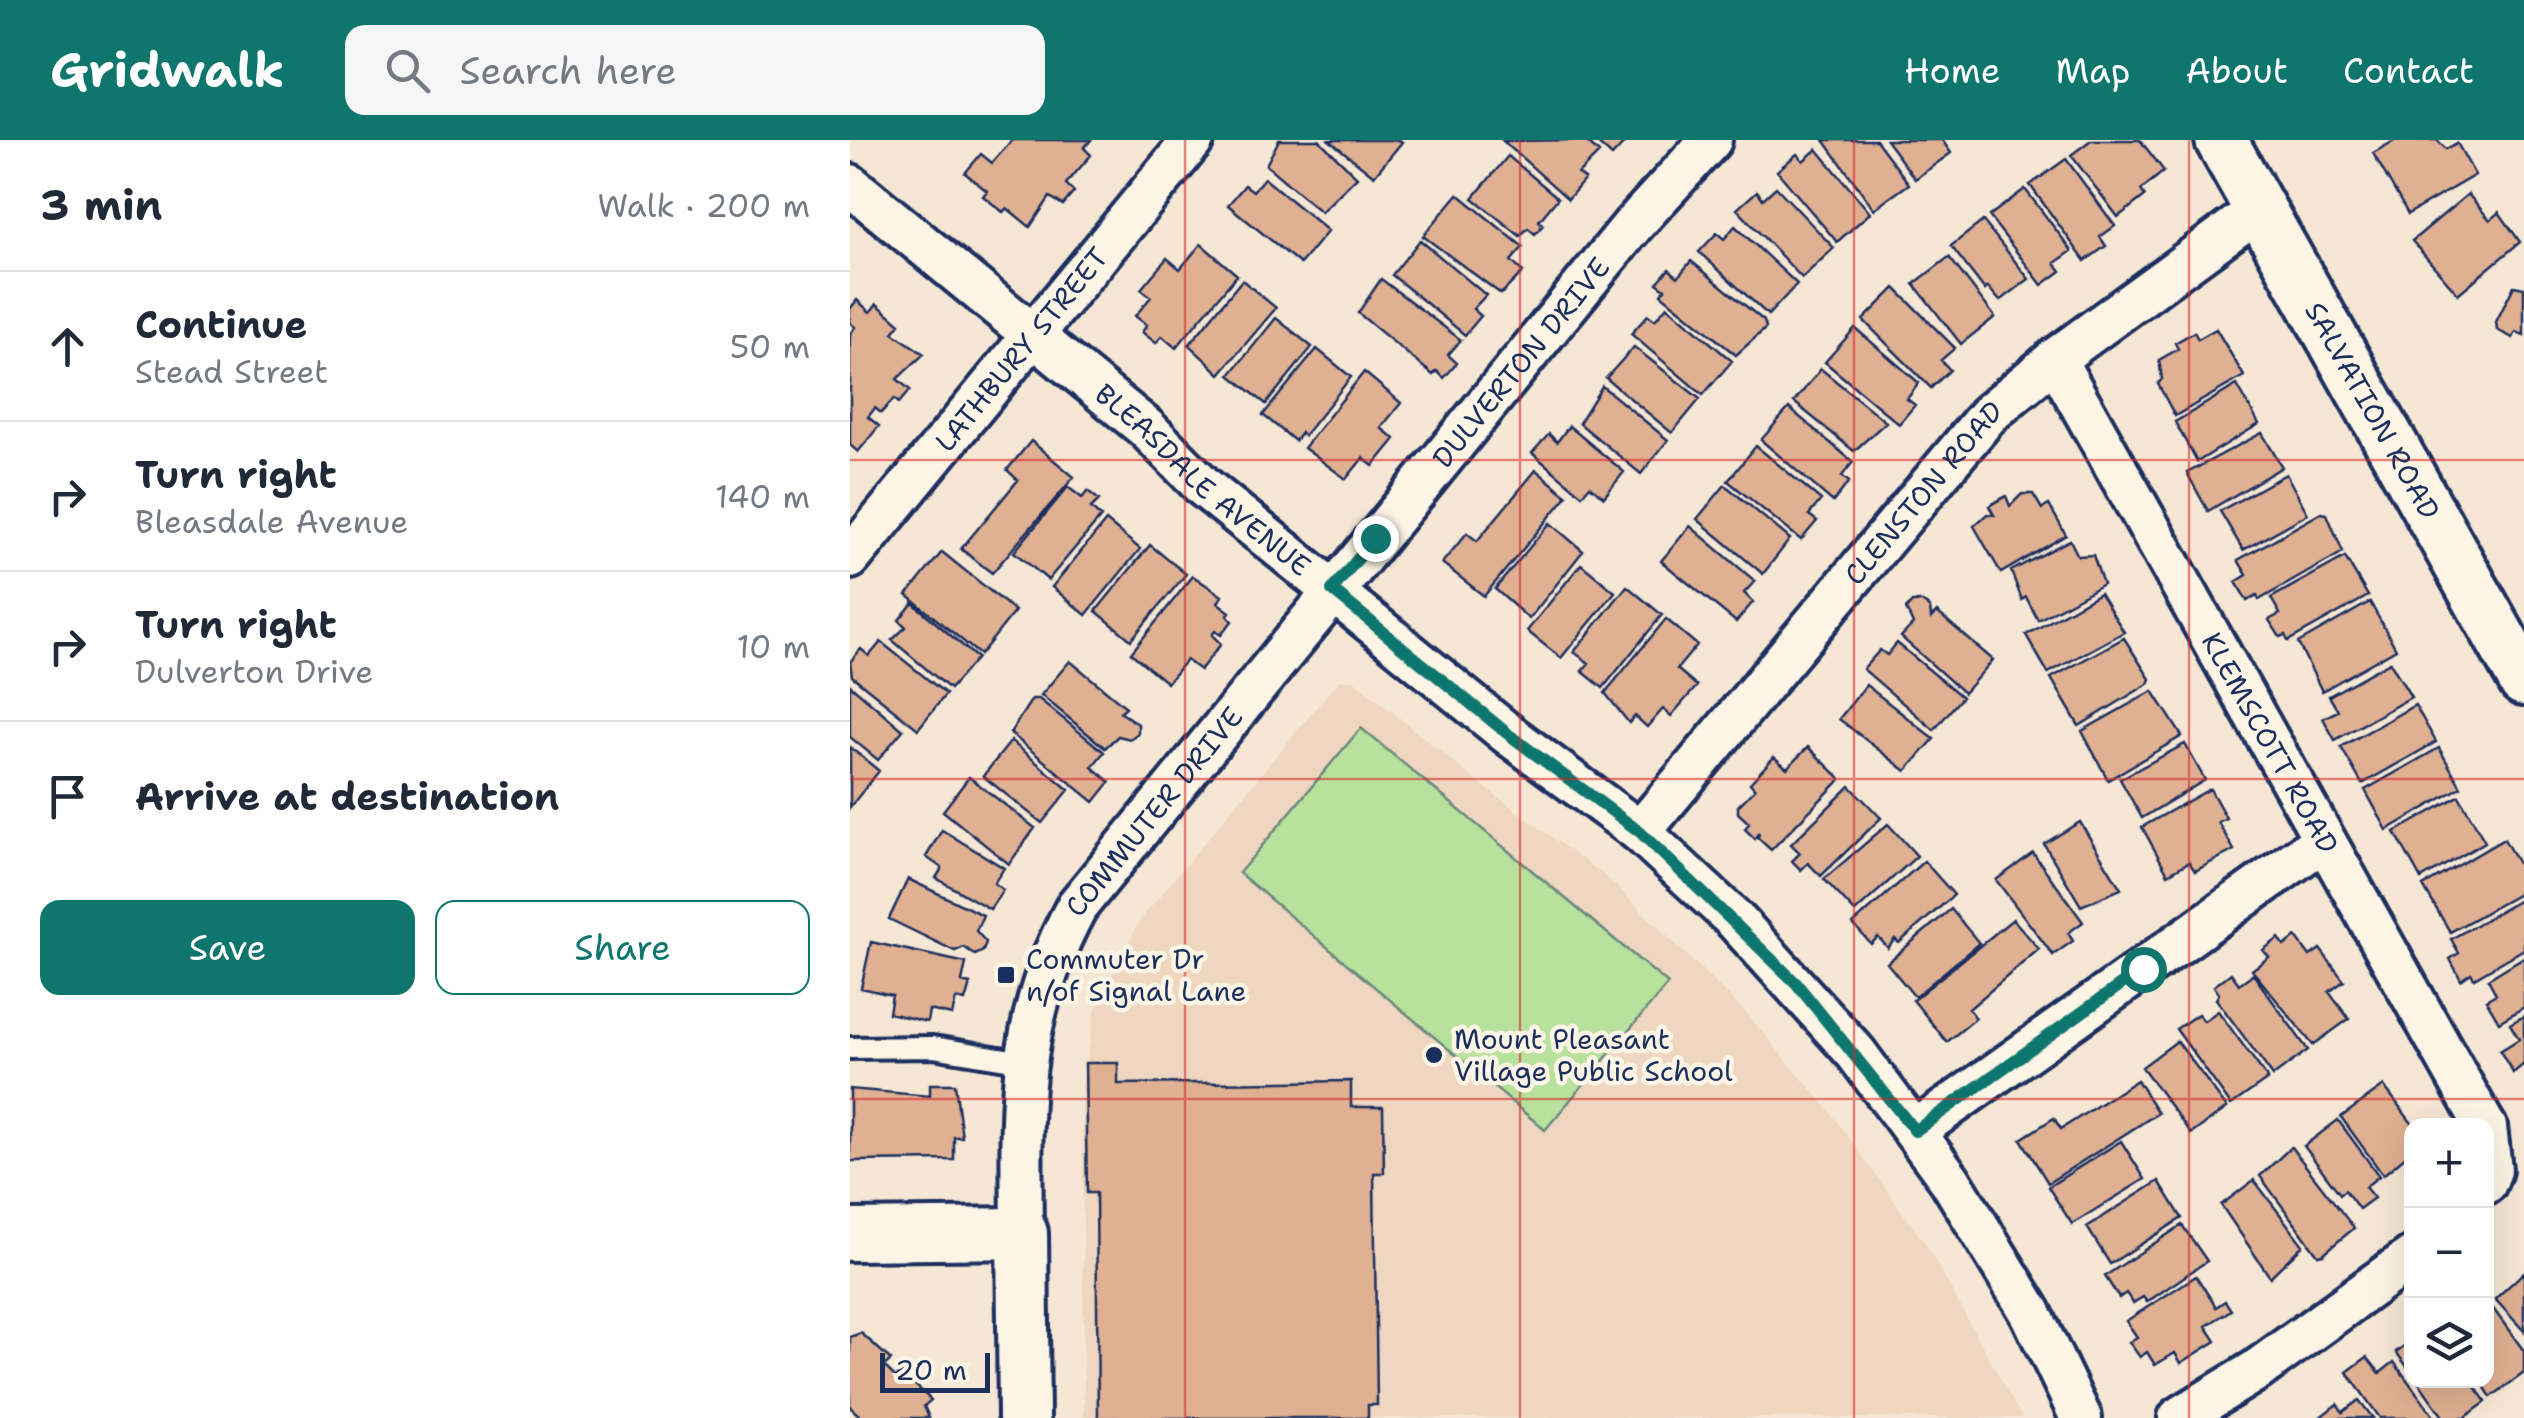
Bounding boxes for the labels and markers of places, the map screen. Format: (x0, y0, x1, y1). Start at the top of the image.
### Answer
place label: Commuter Dr n/of Signal Lane (1026, 940, 1246, 1010)
marker: Commuter Dr n/of Signal Lane (995, 964, 1017, 986)
place label: Mount Pleasant Village Public School (1454, 1020, 1733, 1090)
marker: Mount Pleasant Village Public School (1423, 1044, 1445, 1066)

